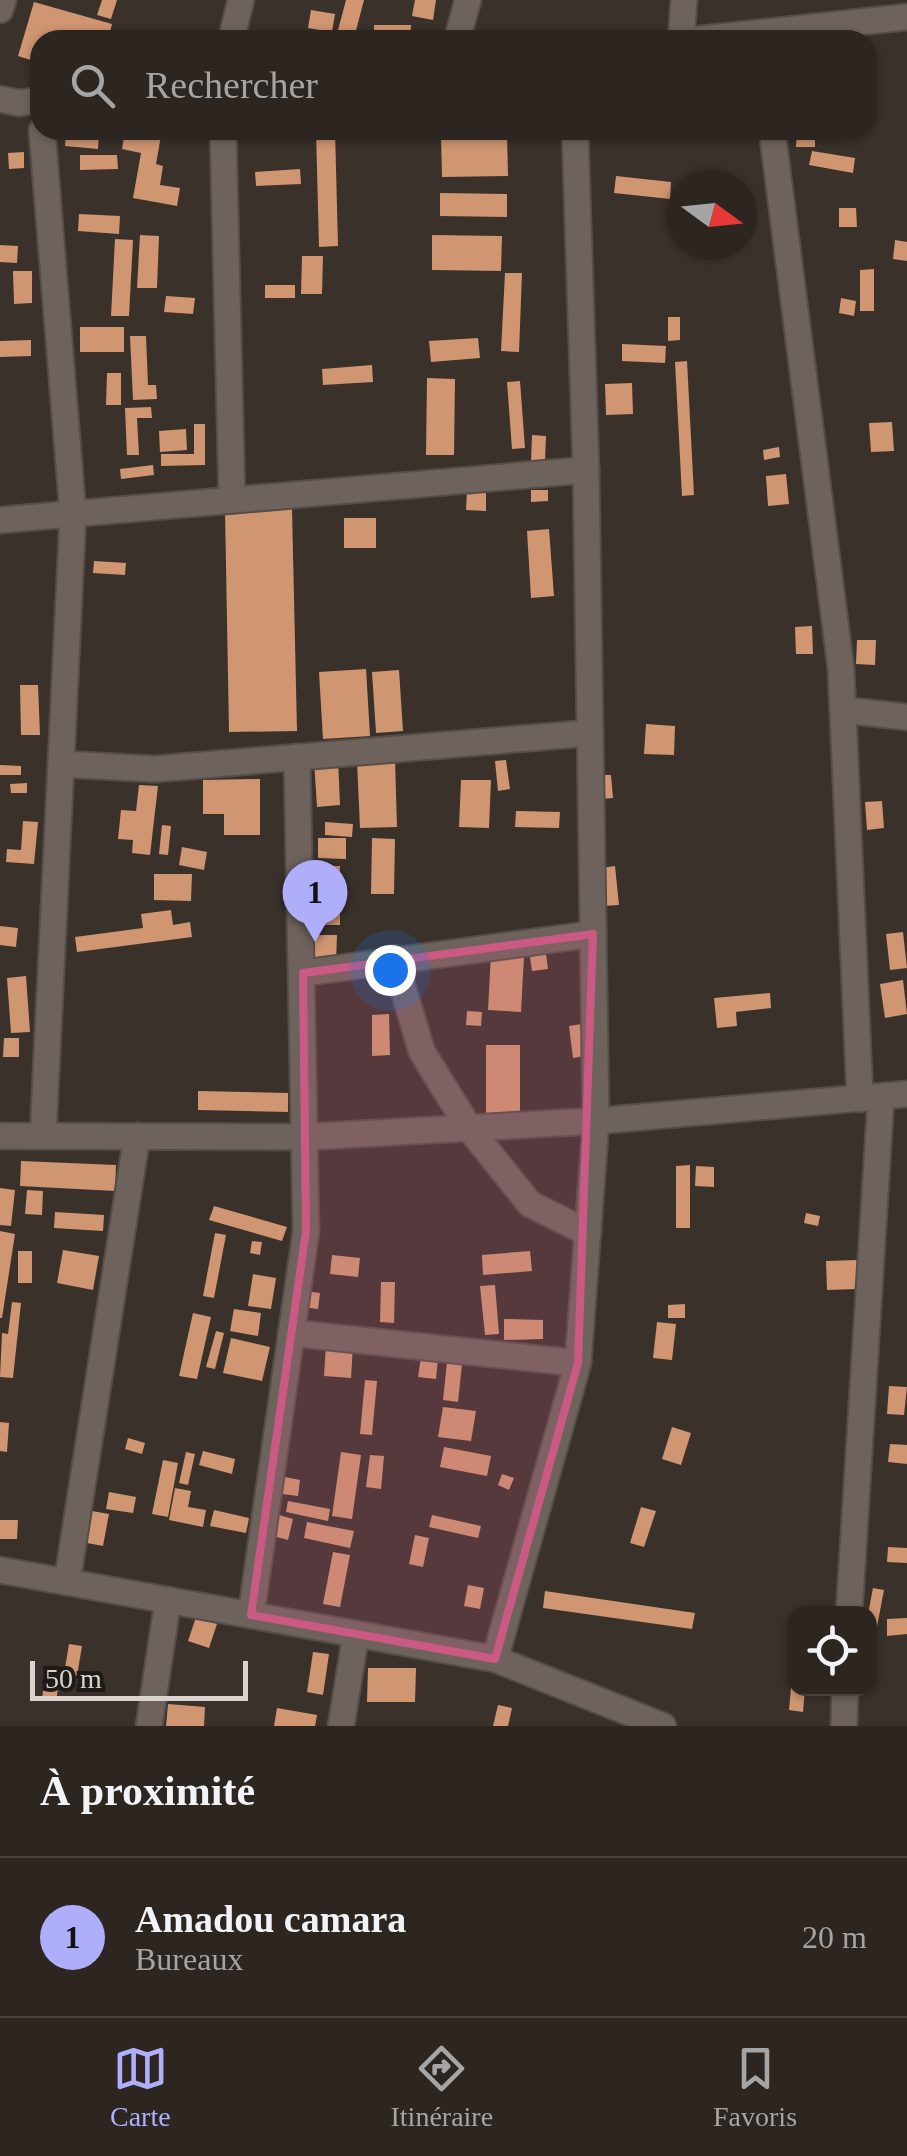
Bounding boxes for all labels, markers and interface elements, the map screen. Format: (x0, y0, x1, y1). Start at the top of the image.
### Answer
search box (30, 30, 877, 140)
icon: search (65, 58, 120, 113)
text: Rechercher (145, 64, 318, 106)
north arrow (667, 170, 757, 260)
pin: 1 (282, 860, 348, 942)
your location (365, 945, 416, 996)
map controls (787, 1606, 877, 1696)
button: locate (787, 1606, 877, 1696)
scale bar (30, 1656, 248, 1700)
text: 50 m (45, 1663, 102, 1694)
text: À proximité (40, 1768, 255, 1814)
text: Amadou camara (135, 1898, 406, 1940)
text: 1 (65, 1919, 81, 1955)
text: 20 m (802, 1919, 867, 1955)
text: Bureaux (135, 1941, 243, 1977)
tab: Carte (110, 2041, 171, 2133)
tab: Itinéraire (391, 2041, 493, 2133)
tab: Favoris (713, 2041, 797, 2133)

